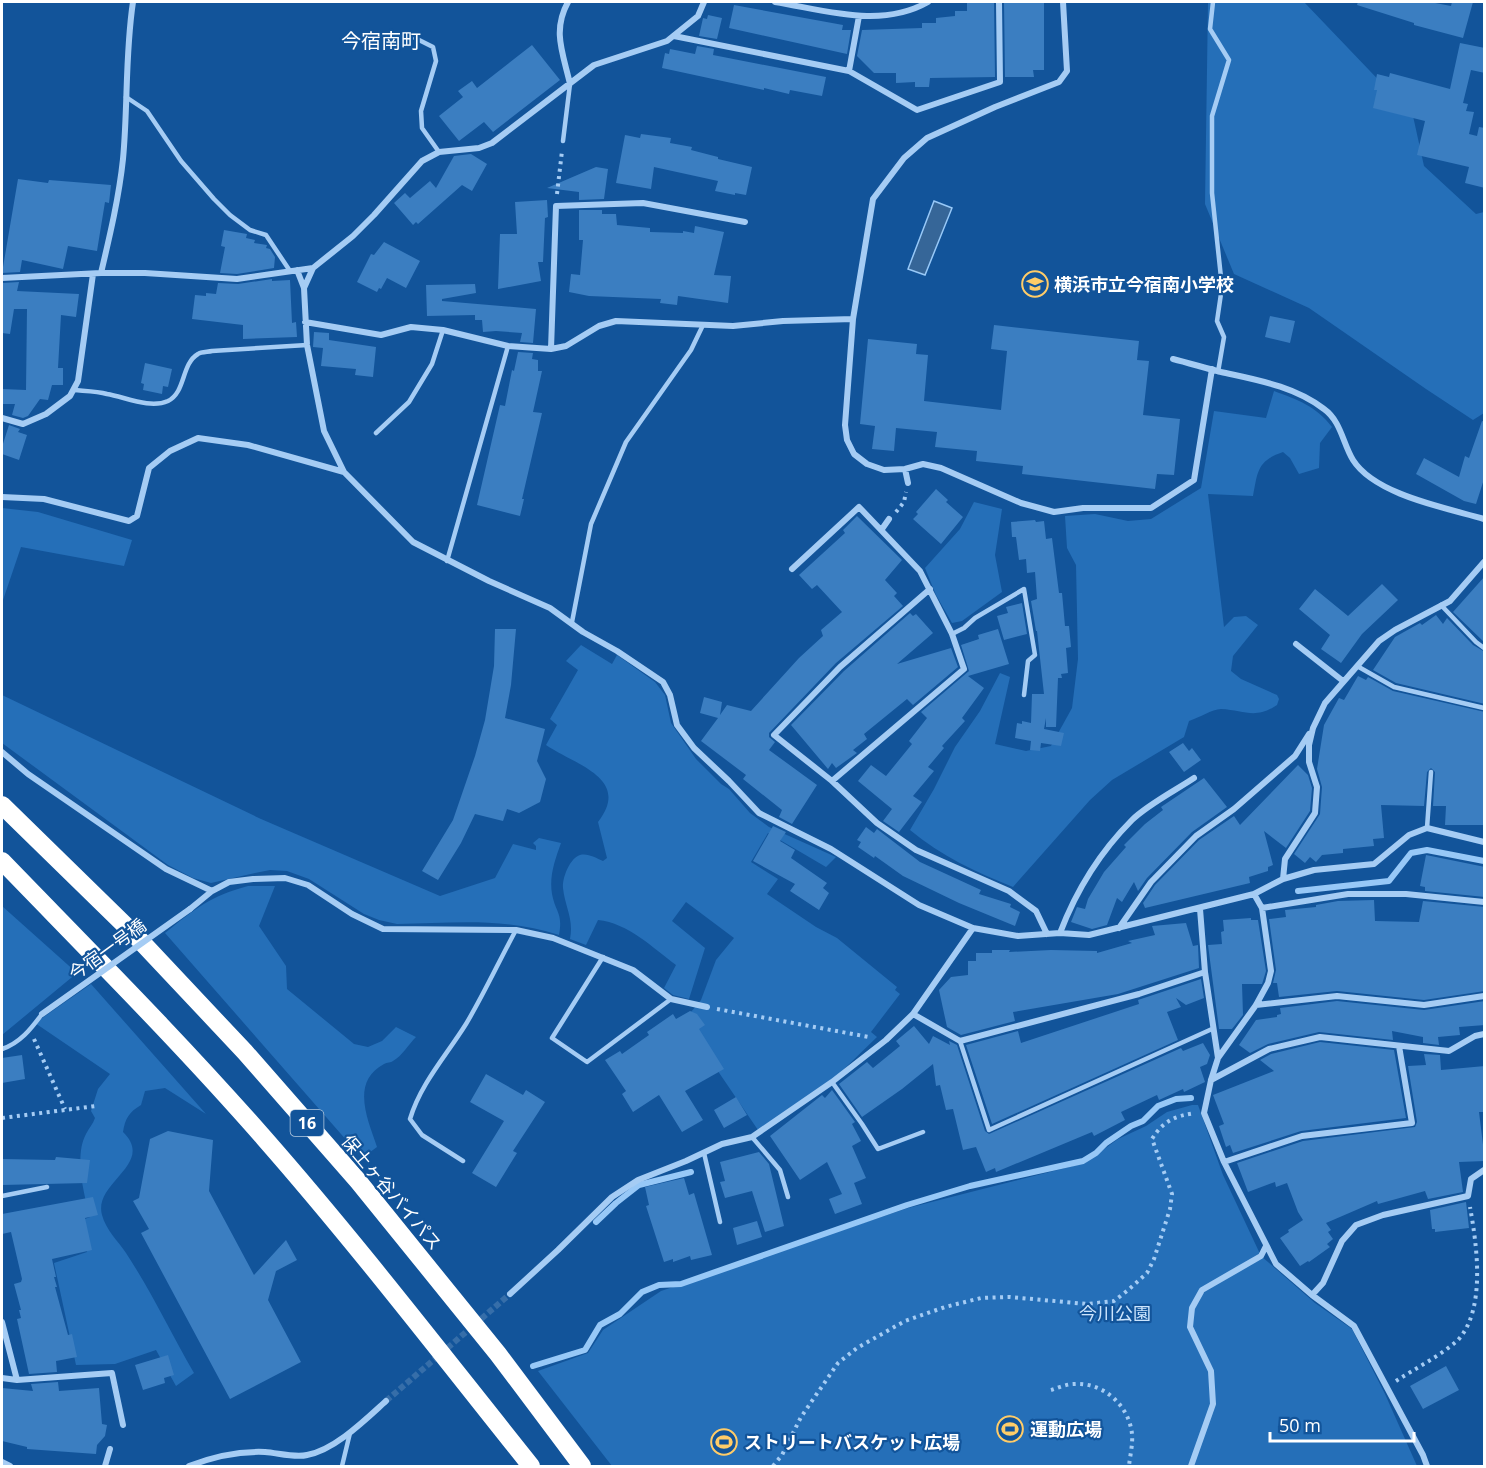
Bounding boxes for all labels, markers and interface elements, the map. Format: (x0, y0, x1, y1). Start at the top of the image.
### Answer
district label: 今宿南町 (341, 27, 421, 54)
school or university icon: 横浜市立今宿南小学校 (1020, 269, 1050, 299)
place label: 横浜市立今宿南小学校 (1054, 272, 1234, 296)
street label: 今宿一号橋 (64, 913, 150, 985)
road number: 16 (290, 1110, 324, 1136)
street label: 保土ヶ谷バイパス (337, 1129, 447, 1255)
park label: 今川公園 (1079, 1301, 1151, 1325)
scale bar (1270, 1405, 1414, 1443)
text: 50 m (1279, 1413, 1321, 1437)
sports icon: 運動広場 (995, 1414, 1025, 1444)
place label: 運動広場 (1030, 1417, 1102, 1441)
sports icon: ストリートバスケット広場 (709, 1427, 739, 1457)
place label: ストリートバスケット広場 (744, 1430, 960, 1454)

